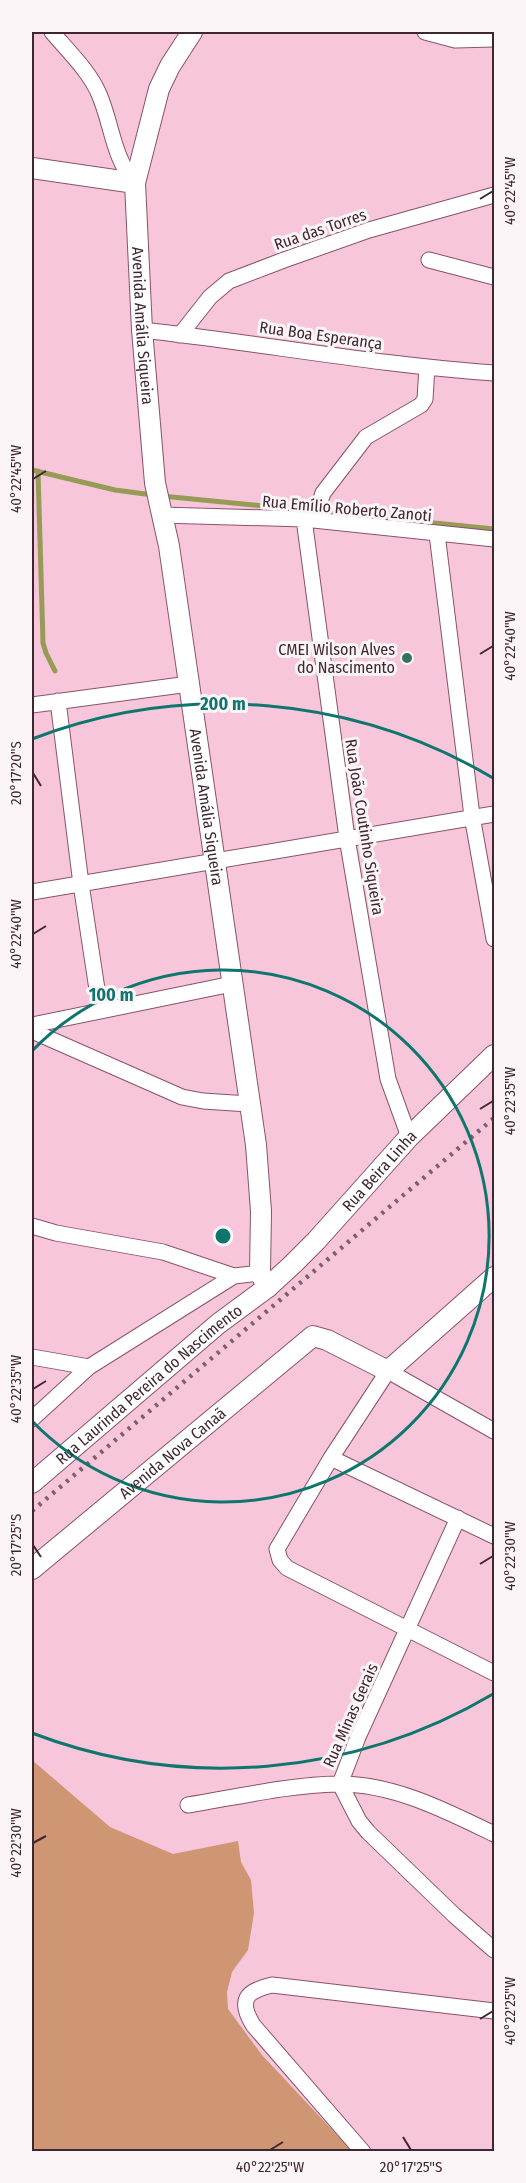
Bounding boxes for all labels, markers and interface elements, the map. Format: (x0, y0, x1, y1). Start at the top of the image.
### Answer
text: 40°22'45"W (501, 157, 519, 225)
street label: Rua das Torres (272, 205, 369, 254)
street label: Avenida Amália Siqueira (128, 246, 157, 406)
street label: Rua Boa Esperança (258, 317, 384, 354)
text: 40°22'45"W (7, 445, 25, 513)
street label: Rua Emílio Roberto Zanoti (261, 492, 433, 525)
text: 40°22'40"W (501, 611, 519, 681)
place label: CMEI Wilson Alves do Nascimento (278, 640, 395, 677)
marker: CMEI Wilson Alves do Nascimento (400, 651, 414, 665)
text: 200 m (199, 693, 246, 715)
street label: Avenida Amália Siqueira (186, 727, 227, 887)
street label: Rua João Coutinho Siqueira (341, 738, 388, 917)
text: 20°17'20"S (7, 741, 25, 805)
text: 40°22'40"W (7, 899, 25, 969)
text: 100 m (89, 984, 133, 1006)
text: 40°22'35"W (501, 1067, 519, 1135)
street label: Rua Beira Linha (338, 1126, 420, 1215)
centre of rings (213, 1226, 233, 1246)
street label: Rua Laurinda Pereira do Nascimento (52, 1301, 246, 1468)
text: 40°22'35"W (7, 1355, 25, 1423)
street label: Avenida Nova Canaã (115, 1404, 230, 1503)
text: 20°17'25"S (7, 1514, 25, 1576)
text: 40°22'30"W (501, 1521, 519, 1591)
street label: Rua Minas Gerais (319, 1660, 382, 1770)
text: 40°22'30"W (7, 1808, 25, 1878)
text: 40°22'25"W (501, 1977, 519, 2045)
text: 40°22'25"W (236, 2158, 304, 2176)
text: 20°17'25"S (380, 2158, 442, 2176)

